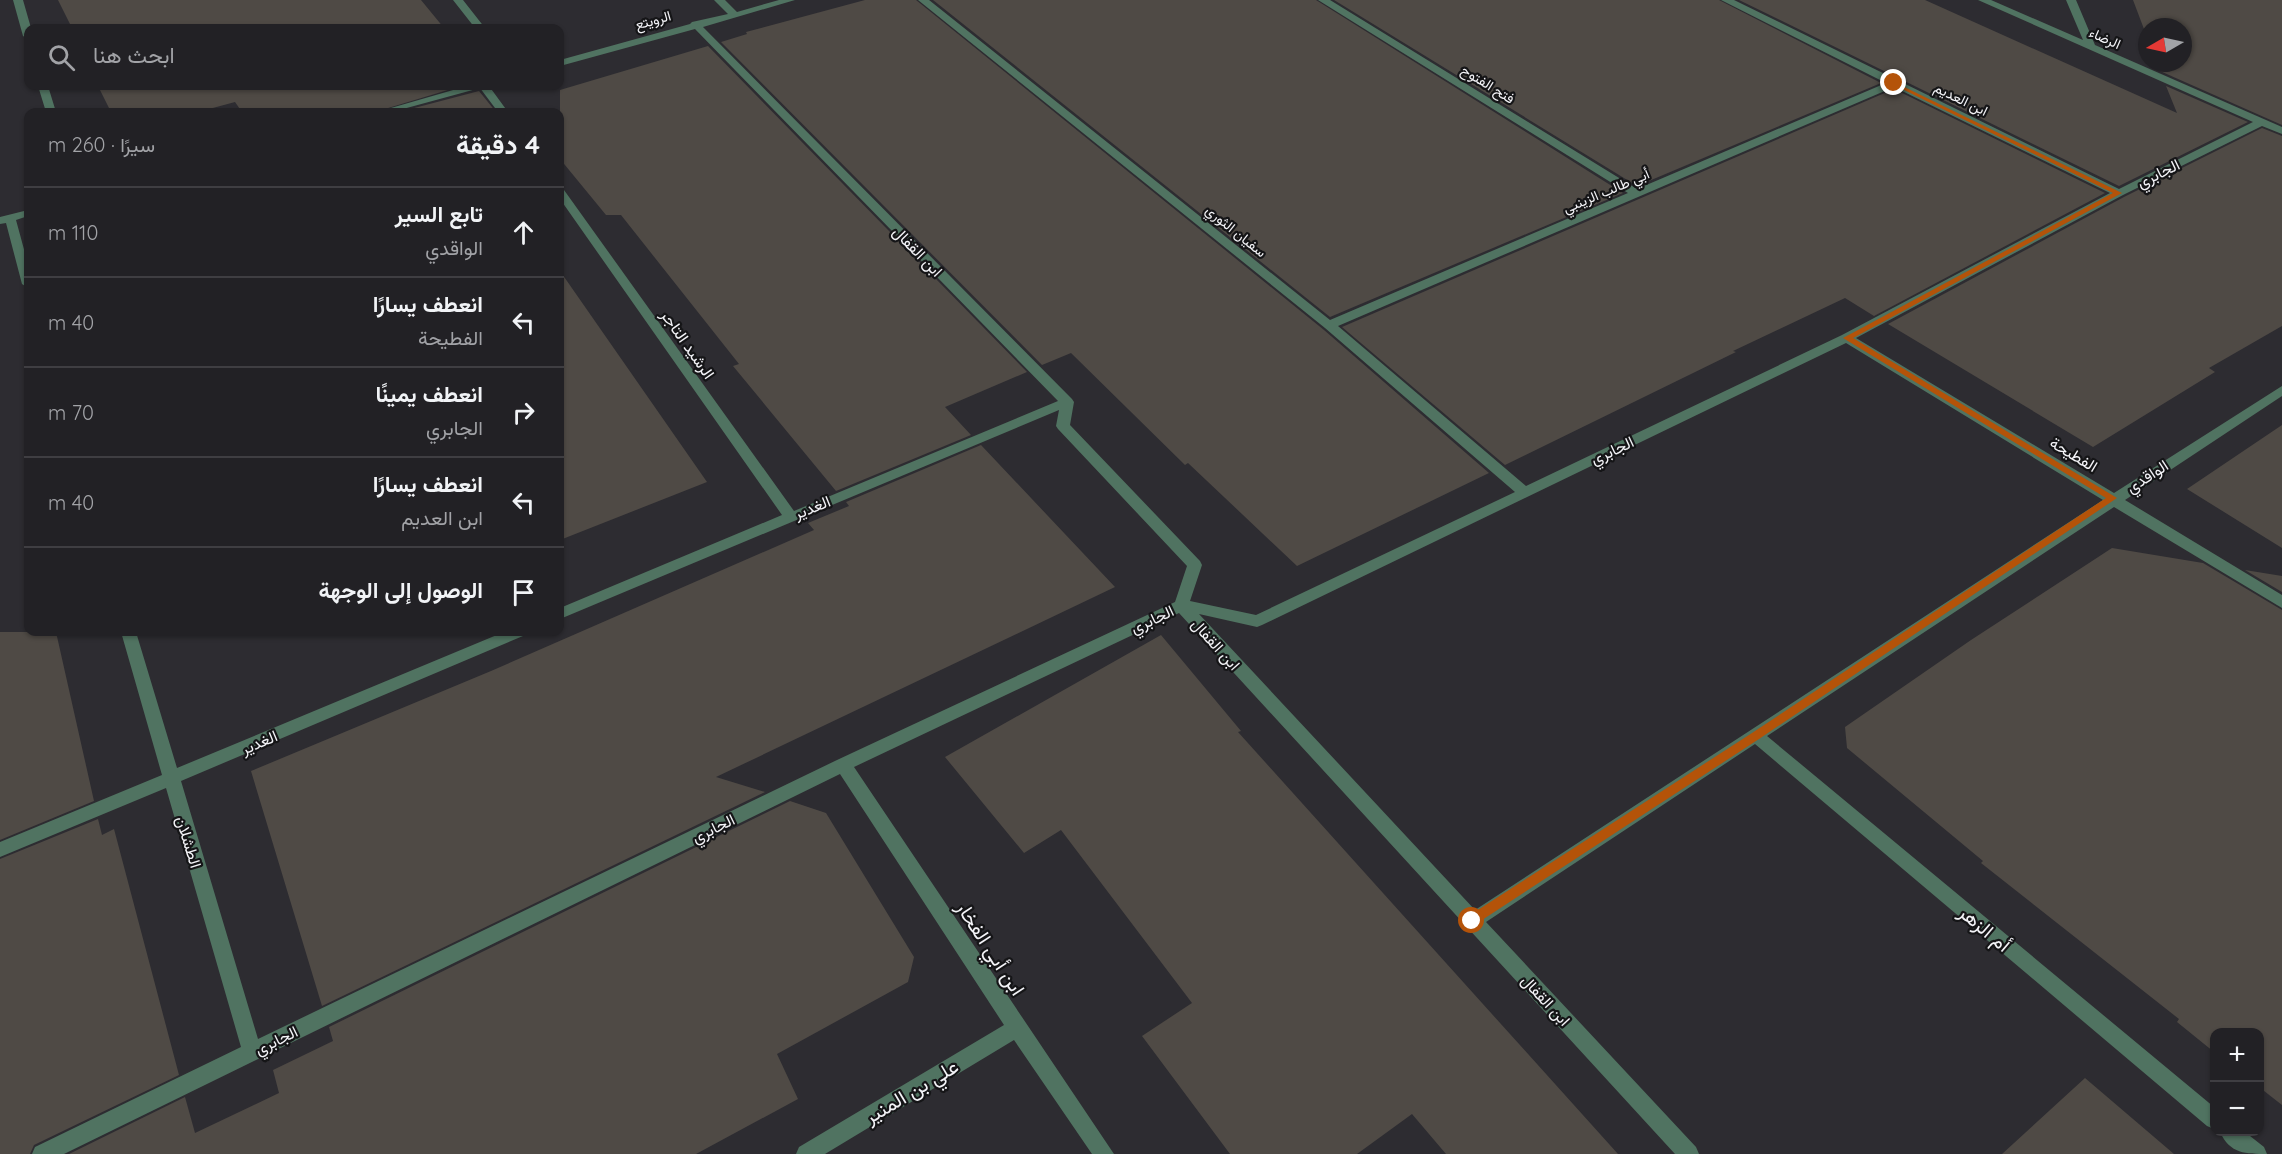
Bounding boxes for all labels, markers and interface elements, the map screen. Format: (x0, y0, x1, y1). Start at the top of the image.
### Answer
street label: الرويتع (633, 6, 674, 36)
north arrow (2138, 18, 2192, 72)
street label: الرضاء (2086, 23, 2124, 53)
search box (24, 24, 564, 90)
icon: search (45, 41, 78, 74)
text: ابحث هنا (93, 41, 175, 69)
street label: فتح الفتوح (1457, 61, 1518, 109)
route end (1880, 69, 1906, 95)
street label: ابن العديم (1931, 78, 1991, 120)
text: 4 دقيقة (456, 128, 540, 161)
text: سيرًا · 260 m (48, 132, 155, 157)
street label: الجابري (2133, 154, 2185, 196)
street label: أبي طالب الزينبي (1560, 165, 1653, 220)
text: تابع السير (395, 200, 483, 228)
street label: سفيان الثوري (1200, 201, 1270, 263)
icon: ahead (507, 216, 540, 249)
text: 110 m (48, 220, 98, 245)
street label: ابن القفال (888, 221, 947, 281)
text: الواقدي (425, 235, 483, 260)
text: انعطف يسارًا (373, 290, 483, 318)
street label: الرشيد التاجر (655, 305, 719, 383)
icon: left (507, 306, 540, 339)
text: 40 m (48, 310, 94, 335)
text: الفطيحة (418, 325, 483, 350)
text: انعطف يمينًا (375, 380, 483, 408)
icon: right (507, 396, 540, 429)
text: 70 m (48, 400, 94, 425)
text: الجابري (426, 415, 483, 440)
street label: الجابري (1587, 431, 1639, 472)
street label: الفطيحة (2047, 432, 2101, 476)
street label: الواقدي (2122, 455, 2174, 500)
text: انعطف يسارًا (373, 470, 483, 498)
icon: left (507, 486, 540, 519)
text: 40 m (48, 490, 94, 515)
street label: الغدير (790, 491, 834, 525)
text: ابن العديم (401, 505, 483, 530)
text: الوصول إلى الوجهة (319, 576, 483, 604)
icon: arrive (507, 576, 540, 609)
street label: الجابري (1127, 600, 1179, 641)
street label: ابن القفال (1187, 614, 1245, 675)
street label: الغدير (237, 725, 281, 760)
street label: الجابري (688, 809, 740, 851)
street label: الطشلان (172, 814, 206, 870)
street label: ابن أبي الفخار (947, 895, 1031, 1003)
street label: أم الزهر (1953, 898, 2016, 958)
route start (1458, 907, 1484, 933)
street label: ابن القفال (1516, 970, 1575, 1031)
street label: الجابري (251, 1021, 303, 1063)
map controls (2210, 1028, 2264, 1136)
button: + (2210, 1028, 2264, 1082)
street label: علي بن المنير (859, 1053, 965, 1134)
button: − (2210, 1082, 2264, 1136)

